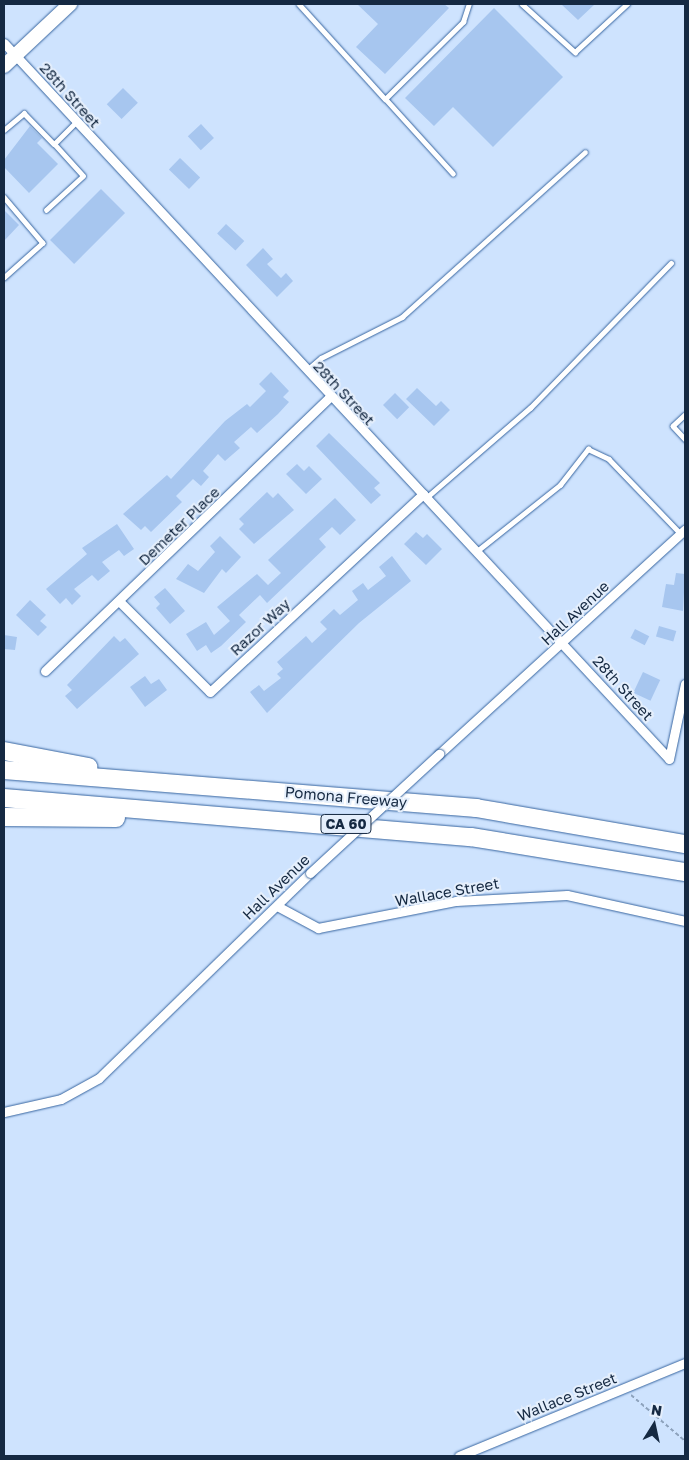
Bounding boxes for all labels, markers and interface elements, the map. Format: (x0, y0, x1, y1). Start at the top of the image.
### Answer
street label: 28th Street (36, 59, 104, 131)
street label: 28th Street (310, 357, 378, 429)
street label: Demeter Place (135, 483, 223, 569)
street label: Hall Avenue (537, 577, 613, 649)
street label: Razor Way (226, 595, 294, 659)
street label: 28th Street (589, 652, 657, 724)
street label: Pomona Freeway (284, 783, 408, 811)
road number: CA 60 (320, 812, 372, 836)
street label: Hall Avenue (239, 851, 313, 923)
street label: Wallace Street (394, 874, 500, 910)
street label: Wallace Street (515, 1369, 619, 1425)
north arrow (629, 1400, 679, 1450)
text: N (650, 1400, 663, 1419)

